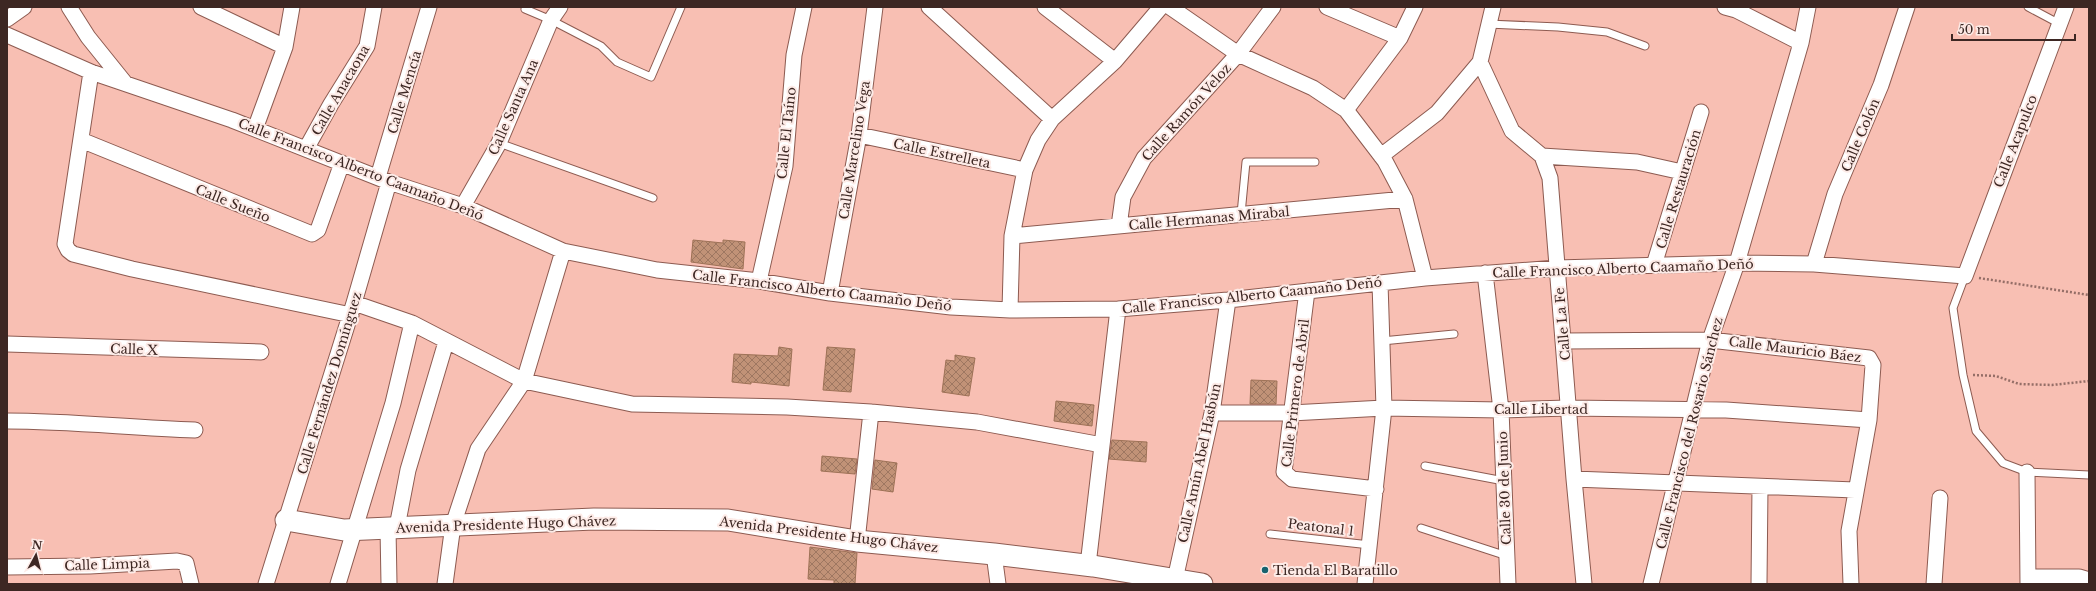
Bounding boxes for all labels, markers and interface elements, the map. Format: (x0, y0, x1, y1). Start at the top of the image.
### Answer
scale bar (1952, 16, 2075, 42)
text: 50 m (1958, 22, 1990, 37)
street label: Calle Anacaona (308, 41, 374, 139)
street label: Calle Mencía (384, 48, 425, 136)
street label: Calle Santa Ana (485, 56, 543, 158)
street label: Calle Ramón Veloz (1138, 60, 1235, 165)
street label: Calle Marcelino Vega (835, 79, 874, 221)
street label: Calle El Taíno (773, 86, 800, 180)
street label: Calle Acapulco (1990, 92, 2041, 190)
street label: Calle Colón (1837, 96, 1884, 174)
street label: Calle Francisco Alberto Caamaño Deñó (236, 115, 486, 224)
street label: Calle Restauración (1652, 127, 1705, 251)
street label: Calle Estrelleta (892, 135, 993, 172)
street label: Calle Sueño (193, 181, 273, 226)
street label: Calle Hermanas Mirabal (1128, 203, 1290, 234)
street label: Calle Francisco Alberto Caamaño Deñó (1492, 255, 1754, 282)
street label: Calle Francisco Alberto Caamaño Deñó (691, 266, 953, 315)
street label: Calle Francisco Alberto Caamaño Deñó (1121, 273, 1383, 318)
street label: Calle La Fe (1551, 287, 1574, 361)
street label: Calle Fernández Domínguez (294, 290, 365, 476)
street label: Calle Francisco del Rosario Sánchez (1652, 315, 1727, 551)
street label: Calle Primero de Abril (1278, 318, 1313, 468)
street label: Calle Mauricio Báez (1728, 333, 1862, 366)
street label: Calle X (110, 340, 158, 359)
street label: Calle Amín Abel Hasbún (1174, 382, 1225, 544)
street label: Calle Libertad (1494, 401, 1588, 418)
street label: Calle 30 de Junio (1494, 431, 1515, 545)
street label: Avenida Presidente Hugo Chávez (395, 512, 616, 537)
street label: Avenida Presidente Hugo Chávez (717, 513, 939, 556)
street label: Peatonal 1 (1287, 515, 1355, 540)
north arrow (16, 535, 56, 575)
text: N (31, 537, 44, 553)
street label: Calle Limpia (64, 554, 151, 574)
place label: Tienda El Baratillo (1273, 562, 1398, 579)
marker: Tienda El Baratillo (1260, 565, 1270, 575)

